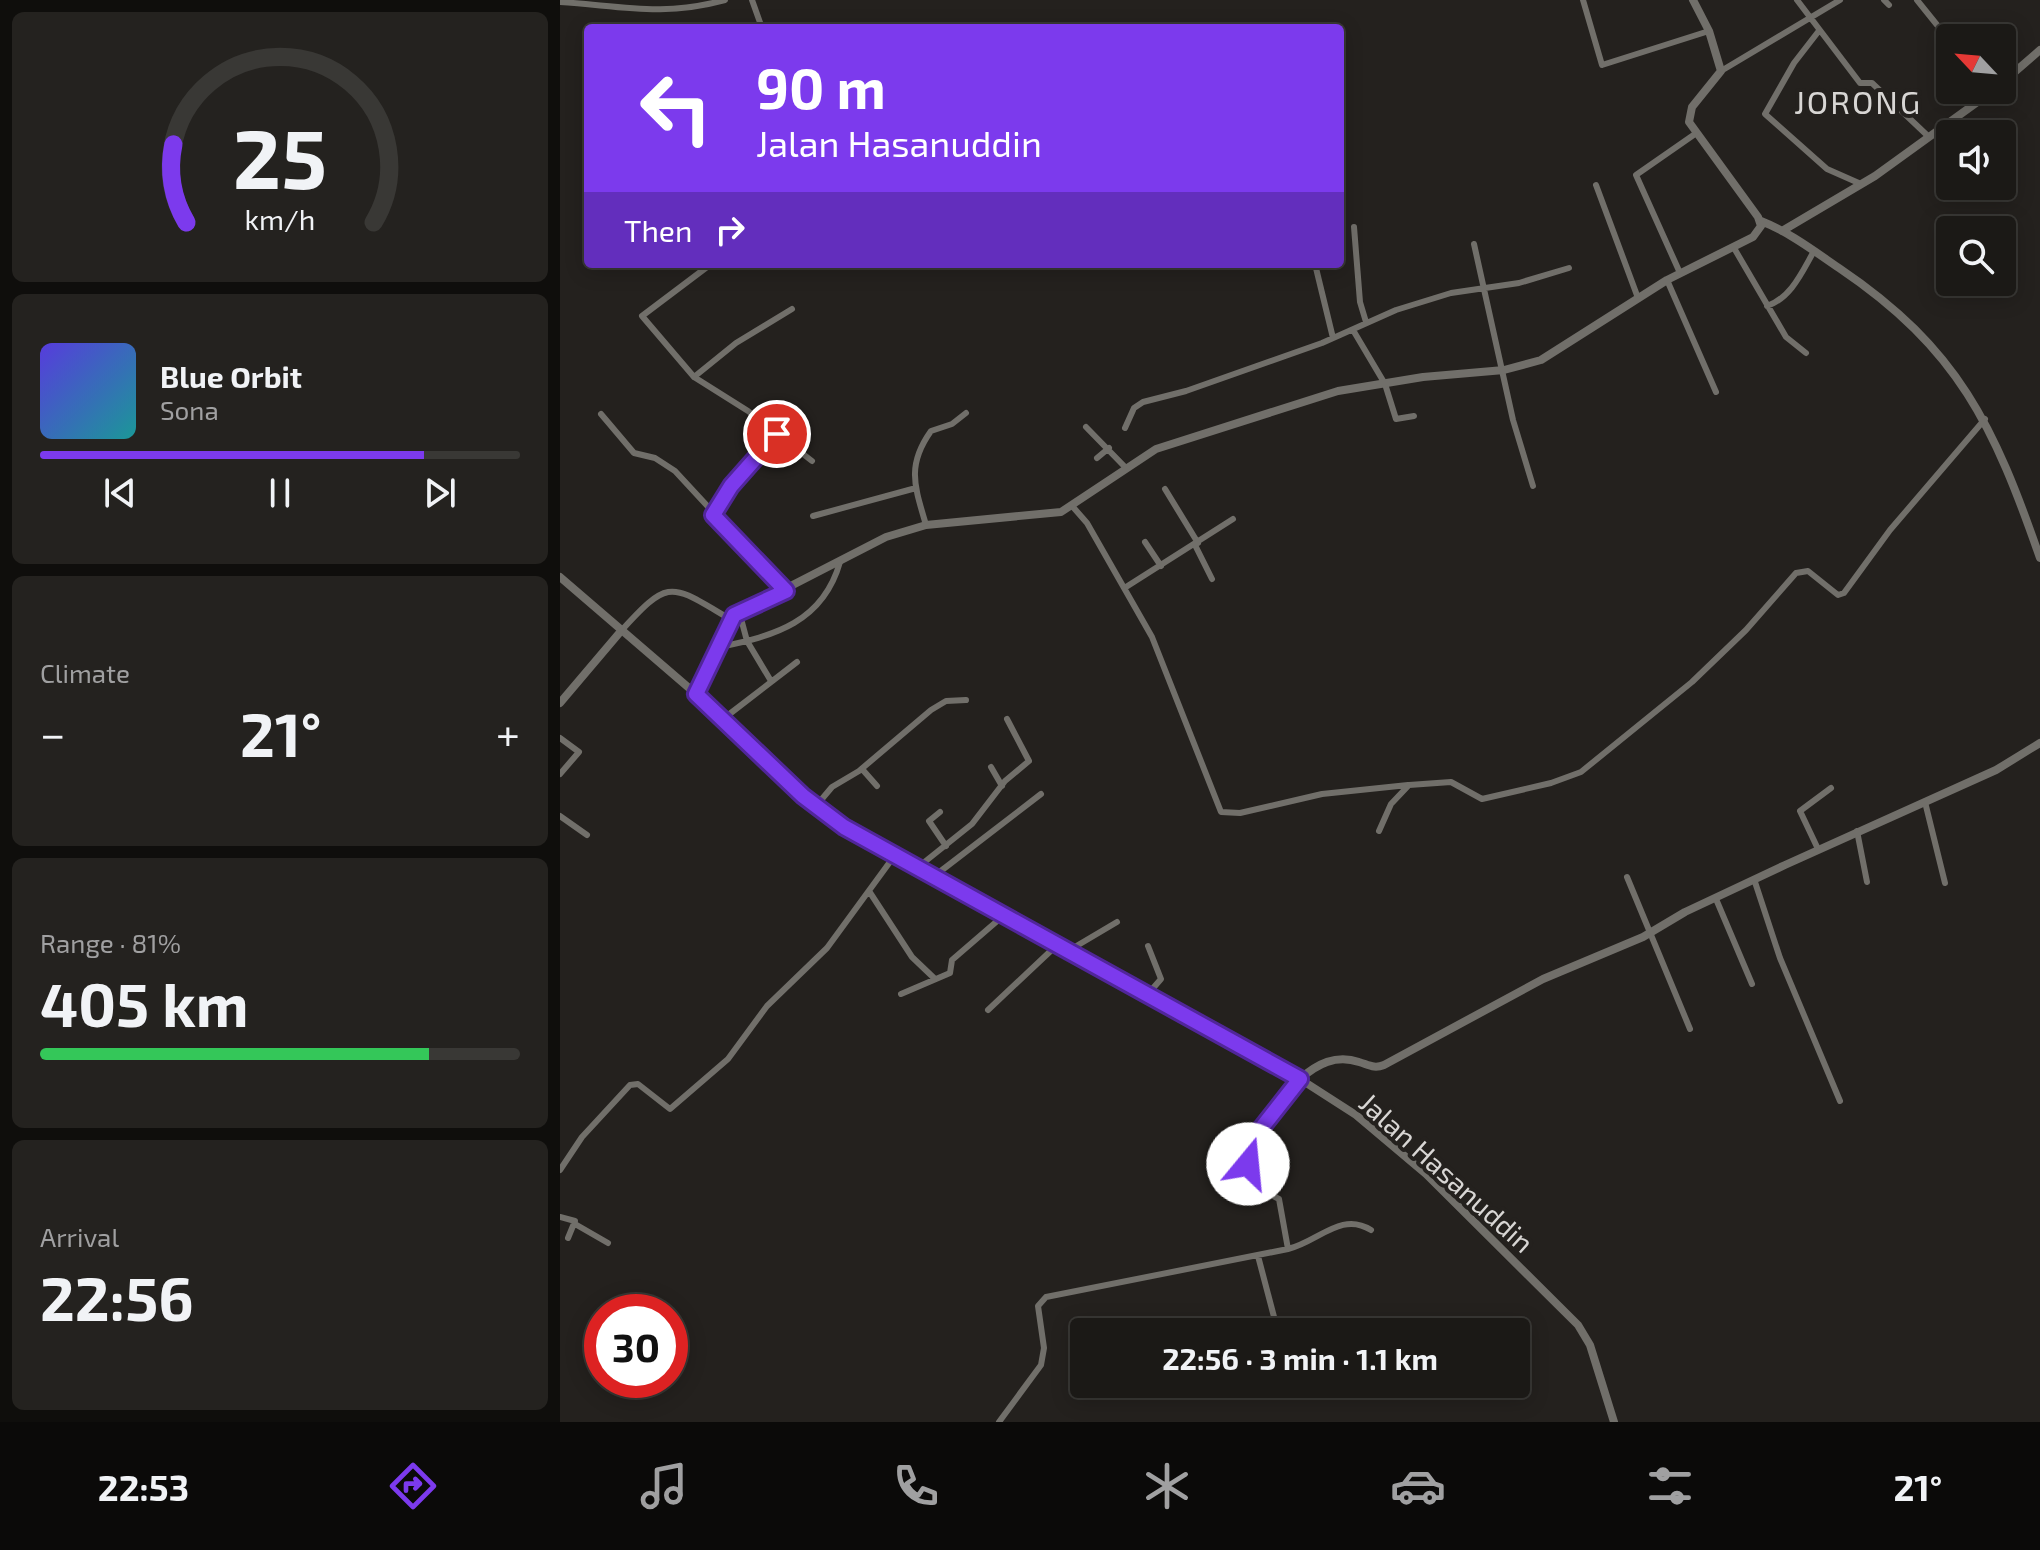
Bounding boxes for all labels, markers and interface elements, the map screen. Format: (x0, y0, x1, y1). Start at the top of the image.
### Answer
north arrow (1936, 24, 2016, 104)
map controls (1936, 24, 2016, 296)
text: 90 m (756, 53, 886, 120)
icon: left (624, 56, 728, 160)
district label: JORONG (1794, 82, 1922, 120)
text: 25 (233, 106, 327, 206)
button: sound (1936, 120, 2016, 200)
text: Jalan Hasanuddin (756, 121, 1042, 164)
text: km/h (245, 201, 315, 236)
icon: right (708, 208, 752, 252)
text: Then (624, 212, 692, 248)
button: search (1936, 216, 2016, 296)
text: Blue Orbit (160, 358, 302, 394)
text: Sona (160, 394, 219, 425)
pin (743, 400, 811, 468)
icon: arrive (755, 412, 799, 456)
icon: previous (98, 471, 142, 515)
icon: pause (258, 471, 302, 515)
icon: next (418, 471, 462, 515)
text: Climate (40, 657, 130, 688)
text: 21° (240, 697, 321, 769)
text: − (40, 706, 66, 759)
text: + (496, 706, 520, 759)
text: Range · 81% (40, 927, 181, 958)
text: 405 km (40, 967, 249, 1039)
street label: Jalan Hasanuddin (1353, 1085, 1541, 1259)
position arrow (1206, 1122, 1290, 1206)
text: Arrival (40, 1221, 119, 1252)
text: 22:56 (40, 1261, 194, 1333)
speed limit sign: 30 (584, 1294, 688, 1398)
text: 22:56 · 3 min · 1.1 km (1162, 1340, 1438, 1376)
icon: directions (385, 1458, 441, 1514)
icon: music (636, 1458, 692, 1514)
icon: phone (888, 1458, 944, 1514)
icon: climate (1139, 1458, 1195, 1514)
icon: car (1390, 1458, 1446, 1514)
icon: filters (1642, 1458, 1698, 1514)
text: 22:53 (98, 1465, 189, 1508)
text: 21° (1893, 1465, 1942, 1508)

